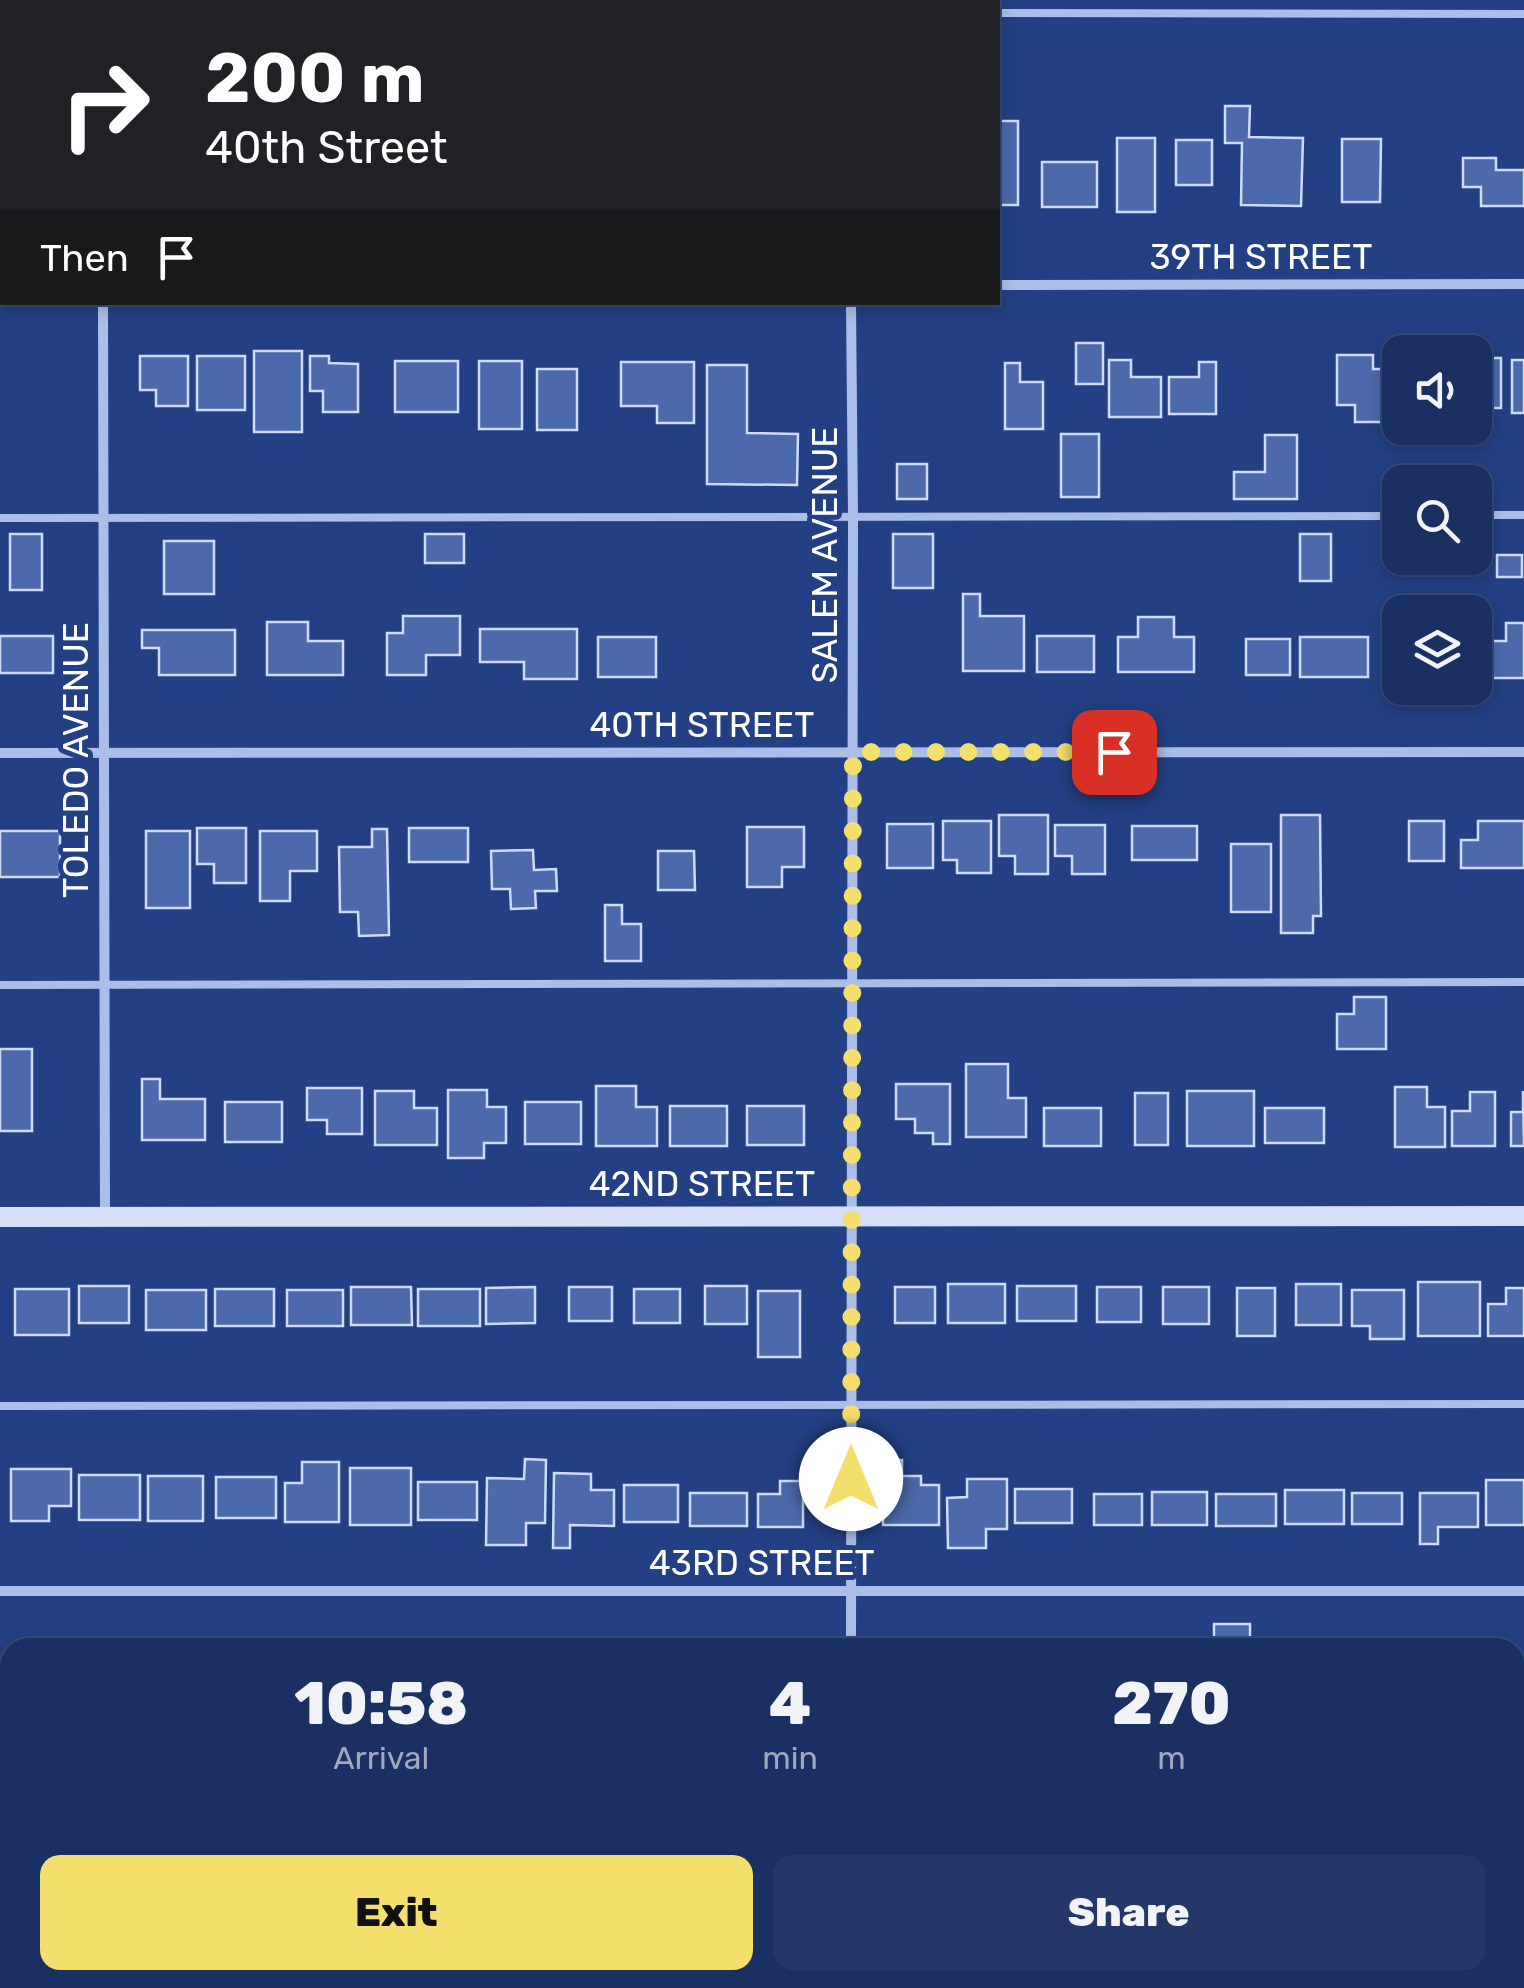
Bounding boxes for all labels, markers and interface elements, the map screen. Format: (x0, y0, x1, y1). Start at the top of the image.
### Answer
text: 200 m (205, 37, 425, 120)
icon: right (40, 40, 170, 170)
text: 40th Street (205, 121, 448, 174)
icon: arrive (149, 230, 204, 285)
text: Then (40, 235, 129, 281)
street label: 39TH STREET (1150, 236, 1373, 278)
map controls (1382, 335, 1492, 705)
button: sound (1382, 335, 1492, 445)
street label: SALEM AVENUE (804, 426, 846, 684)
button: search (1382, 465, 1492, 575)
button: layers (1382, 595, 1492, 705)
street label: TOLEDO AVENUE (55, 622, 97, 898)
street label: 40TH STREET (590, 704, 814, 746)
pin (1072, 710, 1157, 795)
icon: arrive (1087, 725, 1142, 780)
street label: 42ND STREET (589, 1163, 815, 1205)
position arrow (799, 1427, 903, 1531)
street label: 43RD STREET (649, 1542, 875, 1584)
text: 10:58 (294, 1668, 468, 1739)
text: 4 (769, 1668, 811, 1739)
text: 270 (1112, 1668, 1231, 1739)
text: Arrival (333, 1739, 429, 1777)
text: min (762, 1739, 818, 1777)
text: m (1157, 1739, 1186, 1777)
button: Exit (40, 1855, 753, 1970)
button: Share (773, 1855, 1485, 1970)

